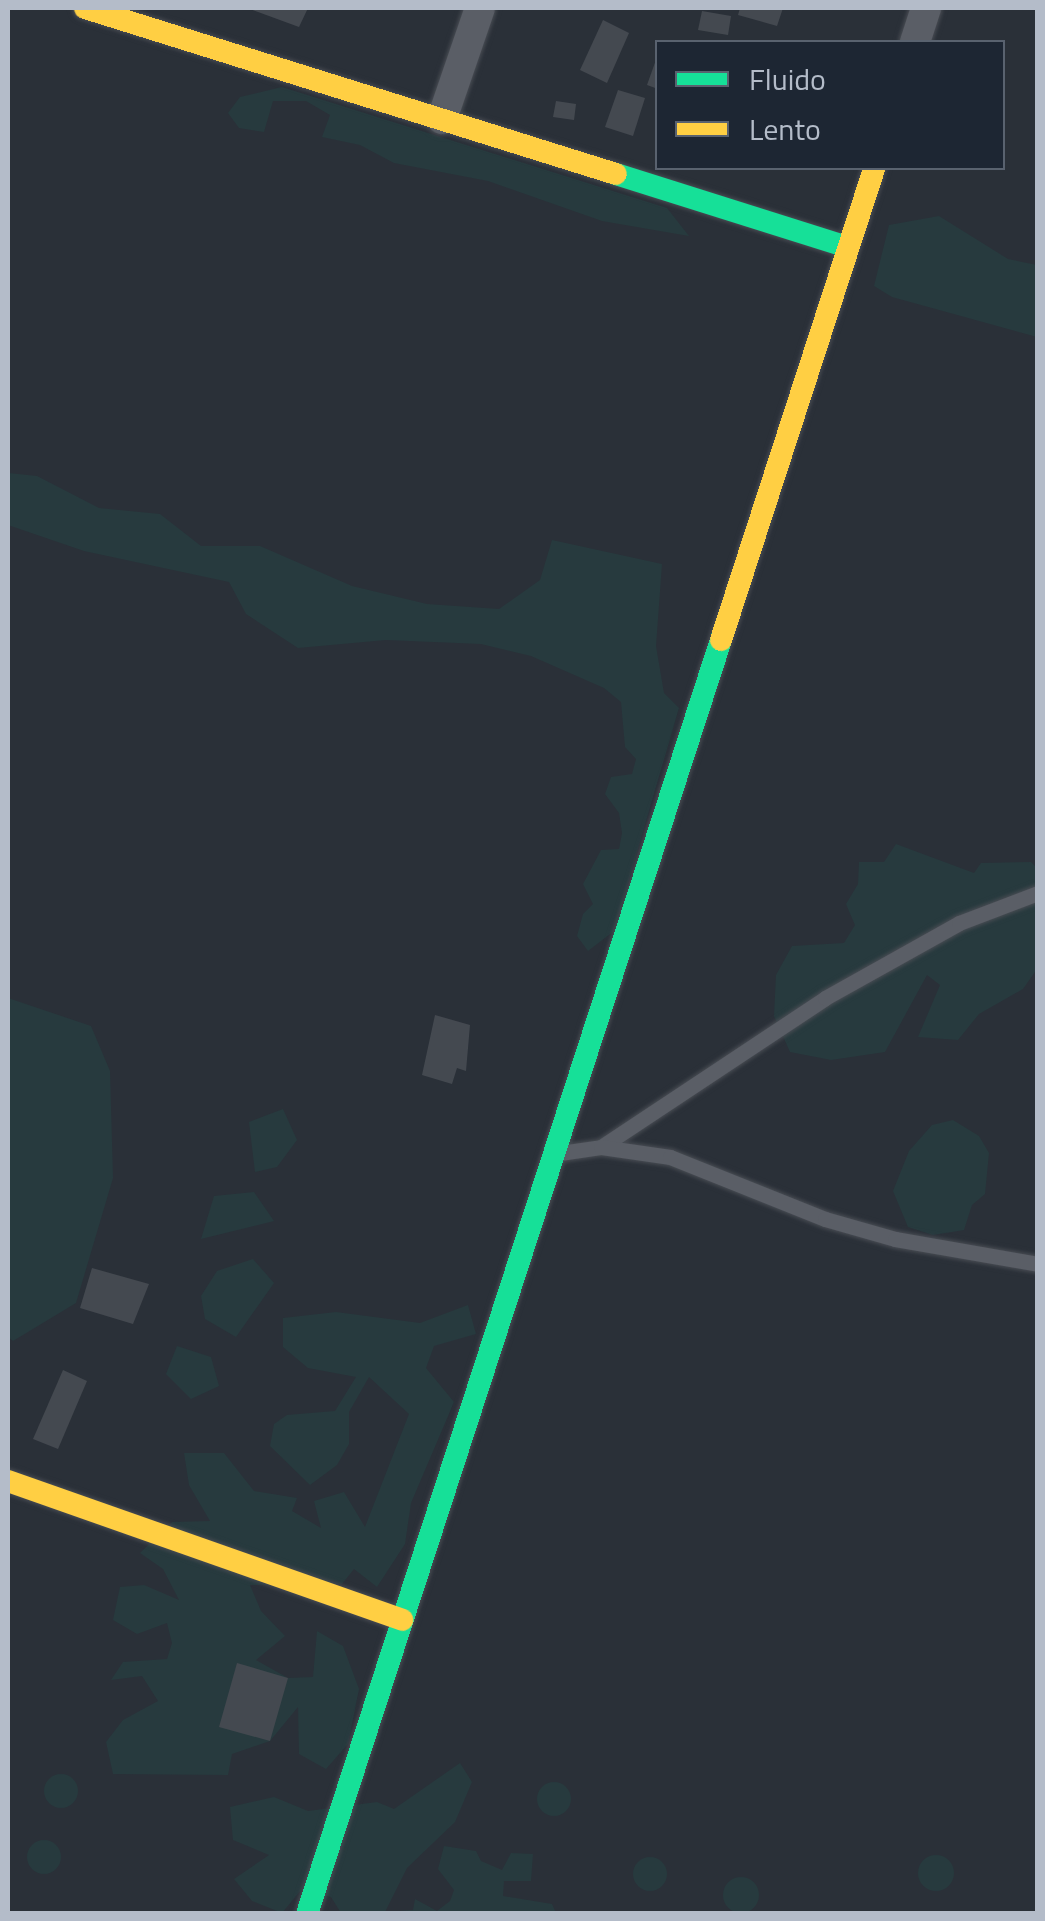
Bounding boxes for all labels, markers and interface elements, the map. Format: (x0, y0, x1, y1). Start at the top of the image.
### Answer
legend (655, 40, 1005, 170)
text: Fluido (749, 56, 826, 102)
text: Lento (749, 106, 821, 152)

